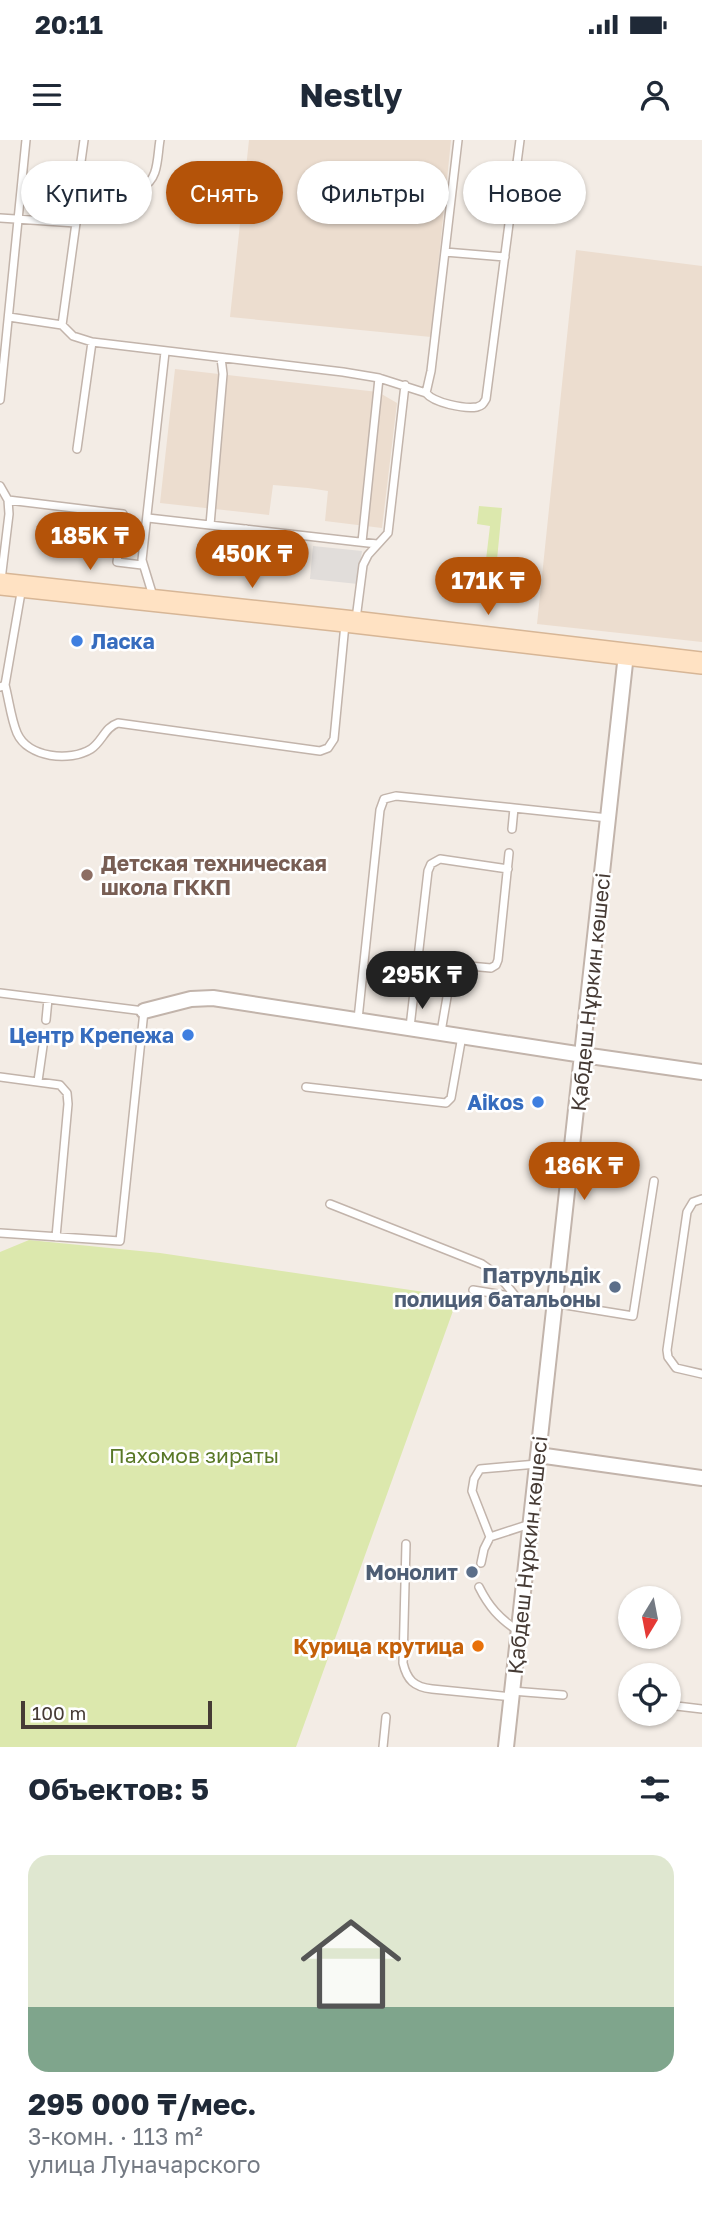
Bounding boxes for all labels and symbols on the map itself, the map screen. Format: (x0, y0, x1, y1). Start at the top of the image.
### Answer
pin: 185K ₸ (33, 512, 147, 572)
pin: 450K ₸ (195, 531, 309, 590)
pin: 171K ₸ (431, 558, 545, 617)
place label: Ласка (91, 628, 155, 654)
marker: Ласка (69, 633, 85, 649)
place label: Детская техническая школа ГККП (101, 850, 327, 900)
marker: Детская техническая школа ГККП (79, 867, 95, 883)
street label: Қабдеш Нұркин көшесі (565, 871, 615, 1113)
pin: 295K ₸ (365, 952, 479, 1011)
place label: Центр Крепежа (9, 1022, 174, 1048)
marker: Центр Крепежа (180, 1027, 196, 1043)
place label: Aikos (467, 1089, 524, 1115)
marker: Aikos (530, 1094, 546, 1110)
pin: 186K ₸ (527, 1142, 641, 1202)
place label: Патрульдік полиция батальоны (394, 1262, 601, 1312)
marker: Патрульдік полиция батальоны (607, 1279, 623, 1295)
street label: Қабдеш Нұркин көшесі (502, 1434, 552, 1676)
park label: Пахомов зираты (109, 1442, 279, 1468)
place label: Монолит (365, 1559, 458, 1585)
marker: Монолит (464, 1564, 480, 1580)
north arrow (618, 1586, 681, 1648)
place label: Курица крутица (293, 1633, 464, 1659)
marker: Курица крутица (470, 1638, 486, 1654)
scale bar (21, 1698, 212, 1730)

